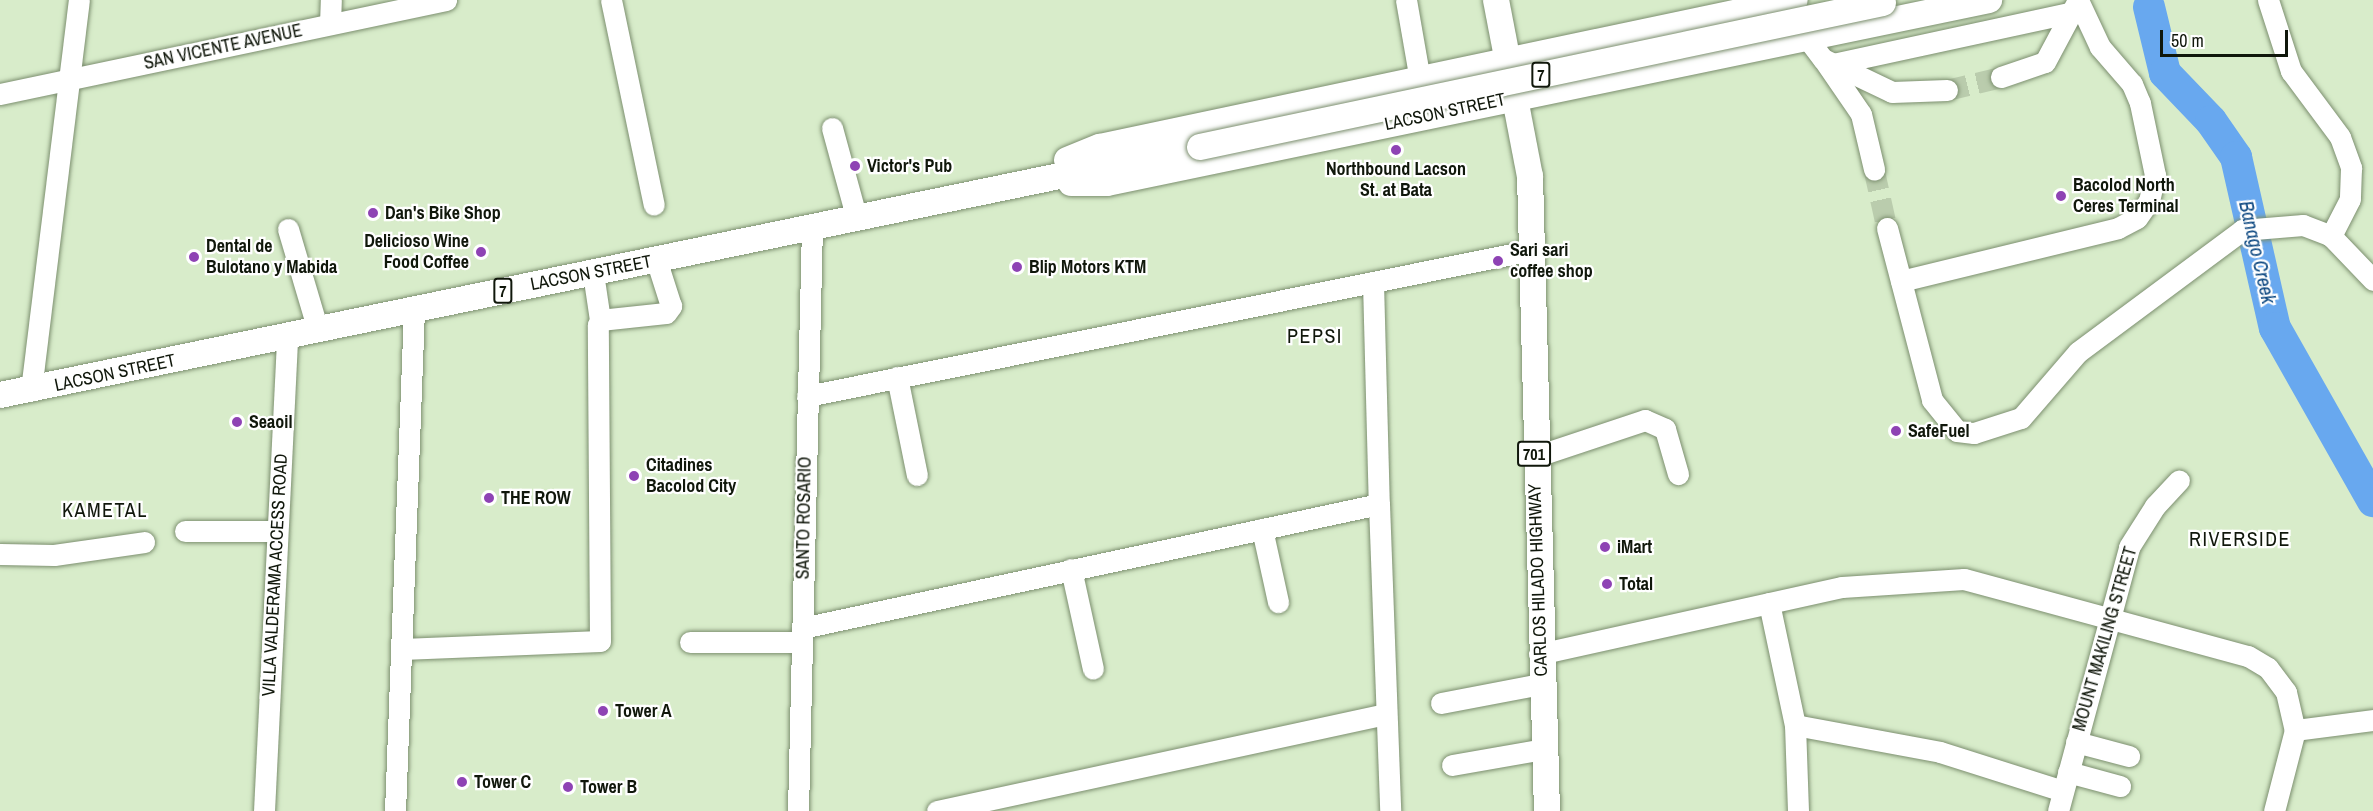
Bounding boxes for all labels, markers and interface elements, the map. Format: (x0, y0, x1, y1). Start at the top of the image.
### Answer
scale bar (2163, 18, 2290, 56)
street label: SAN VICENTE AVENUE (141, 20, 305, 74)
text: 50 m (2171, 28, 2204, 53)
road number: 7 (1530, 62, 1552, 88)
street label: LACSON STREET (1383, 89, 1507, 135)
marker: Northbound Lacson St. at Bata (1389, 143, 1403, 157)
place label: Victor's Pub (867, 155, 952, 177)
marker: Victor's Pub (848, 159, 862, 173)
place label: Northbound Lacson St. at Bata (1326, 159, 1466, 201)
place label: Bacolod North Ceres Terminal (2073, 175, 2179, 218)
marker: Bacolod North Ceres Terminal (2054, 189, 2068, 203)
water label: Banago Creek (2235, 198, 2281, 306)
place label: Dan's Bike Shop (385, 202, 501, 224)
marker: Dan's Bike Shop (366, 206, 380, 220)
place label: Delicioso Wine Food Coffee (364, 231, 469, 274)
place label: Dental de Bulotano y Mabida (206, 236, 337, 278)
place label: Sari sari coffee shop (1510, 240, 1593, 282)
marker: Delicioso Wine Food Coffee (474, 245, 488, 259)
marker: Dental de Bulotano y Mabida (187, 250, 201, 264)
street label: LACSON STREET (529, 251, 653, 295)
marker: Sari sari coffee shop (1491, 254, 1505, 268)
place label: Blip Motors KTM (1029, 256, 1146, 278)
marker: Blip Motors KTM (1010, 260, 1024, 274)
road number: 7 (492, 278, 514, 304)
district label: PEPSI (1287, 323, 1343, 347)
street label: LACSON STREET (53, 350, 177, 396)
place label: Seaoil (249, 411, 292, 433)
marker: Seaoil (230, 415, 244, 429)
place label: SafeFuel (1908, 420, 1970, 442)
marker: SafeFuel (1889, 424, 1903, 438)
road number: 701 (1516, 441, 1552, 467)
street label: VILLA VALDERAMA ACCESS ROAD (258, 452, 292, 698)
place label: Citadines Bacolod City (646, 455, 736, 498)
street label: SANTO ROSARIO (792, 456, 816, 580)
marker: Citadines Bacolod City (627, 469, 641, 483)
street label: CARLOS HILADO HIGHWAY (1524, 483, 1552, 677)
place label: THE ROW (501, 487, 571, 509)
marker: THE ROW (482, 491, 496, 505)
district label: KAMETAL (62, 497, 148, 521)
district label: RIVERSIDE (2189, 526, 2291, 550)
place label: iMart (1617, 536, 1652, 558)
marker: iMart (1598, 540, 1612, 554)
street label: MOUNT MAKILING STREET (2068, 544, 2142, 734)
place label: Total (1619, 573, 1653, 595)
marker: Total (1600, 577, 1614, 591)
place label: Tower A (615, 700, 672, 722)
marker: Tower A (596, 704, 610, 718)
place label: Tower C (474, 771, 531, 793)
marker: Tower C (455, 775, 469, 789)
place label: Tower B (580, 776, 637, 798)
marker: Tower B (561, 780, 575, 794)

